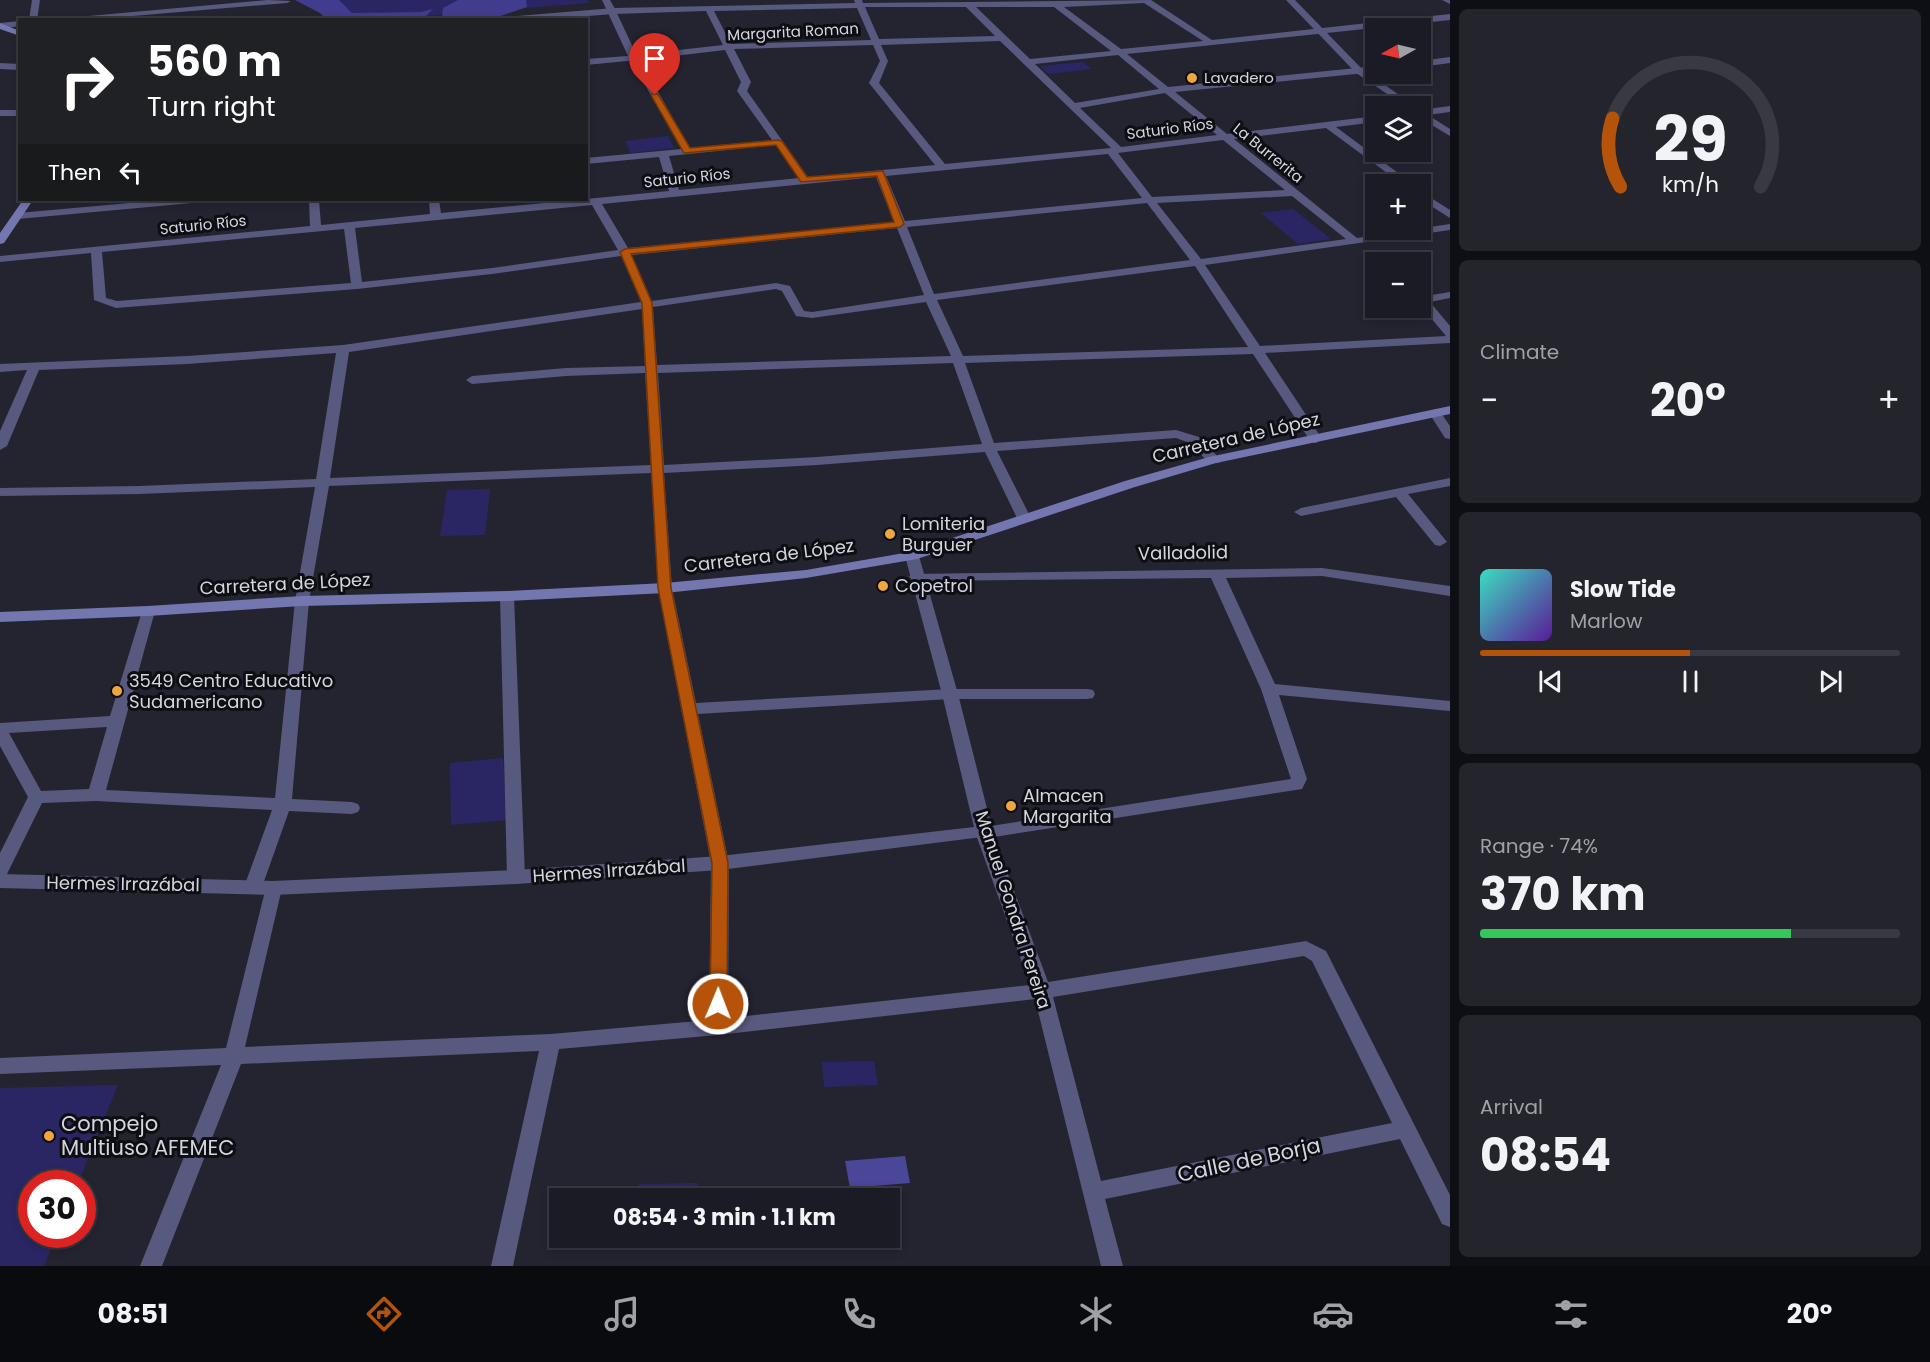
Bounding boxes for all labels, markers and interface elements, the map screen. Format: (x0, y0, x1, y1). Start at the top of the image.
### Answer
street label: Margarita Roman (727, 18, 859, 45)
north arrow (1365, 18, 1431, 84)
map controls (1365, 18, 1431, 318)
text: 560 m (147, 32, 282, 91)
pin (629, 33, 680, 95)
icon: right (48, 42, 126, 120)
icon: arrive (638, 42, 671, 75)
place label: Lavadero (1204, 67, 1274, 88)
marker: Lavadero (1185, 71, 1199, 85)
text: Turn right (147, 88, 276, 125)
text: 29 (1653, 95, 1727, 183)
button: layers (1365, 96, 1431, 162)
street label: Saturio Ríos (1125, 113, 1215, 144)
street label: La Burrerita (1229, 118, 1308, 187)
icon: left (114, 156, 147, 189)
text: Then (48, 157, 102, 188)
street label: Saturio Ríos (643, 162, 732, 192)
text: km/h (1661, 170, 1719, 201)
button: + (1365, 174, 1431, 240)
street label: Saturio Ríos (159, 209, 248, 239)
button: − (1365, 252, 1431, 318)
text: Climate (1480, 338, 1559, 366)
text: 20° (1650, 369, 1726, 432)
text: − (1480, 377, 1498, 424)
text: + (1877, 377, 1900, 424)
street label: Carretera de López (1150, 406, 1322, 469)
place label: Lomiteria Burguer (902, 511, 985, 557)
marker: Lomiteria Burguer (883, 527, 897, 541)
street label: Carretera de López (683, 533, 855, 578)
street label: Valladolid (1138, 539, 1228, 566)
street label: Carretera de López (199, 567, 371, 600)
place label: Copetrol (895, 573, 973, 598)
text: Slow Tide (1570, 574, 1676, 605)
marker: Copetrol (876, 579, 890, 593)
text: Marlow (1570, 607, 1642, 635)
icon: previous (1534, 665, 1567, 698)
icon: pause (1674, 665, 1707, 698)
icon: next (1814, 665, 1847, 698)
place label: 3549 Centro Educativo Sudamericano (129, 668, 333, 714)
marker: 3549 Centro Educativo Sudamericano (110, 684, 124, 698)
place label: Almacen Margarita (1023, 783, 1112, 829)
marker: Almacen Margarita (1004, 799, 1018, 813)
street label: Manuel Gondra Pereira (970, 808, 1057, 1012)
text: Range · 74% (1480, 832, 1598, 860)
street label: Hermes Irrazábal (532, 853, 686, 888)
text: 370 km (1480, 863, 1646, 926)
street label: Hermes Irrazábal (46, 870, 200, 897)
position arrow (686, 972, 750, 1036)
text: Arrival (1480, 1093, 1543, 1121)
place label: Compejo Multiuso AFEMEC (61, 1109, 235, 1162)
text: 08:54 (1480, 1124, 1611, 1187)
marker: Compejo Multiuso AFEMEC (42, 1129, 56, 1143)
street label: Calle de Borja (1175, 1130, 1323, 1189)
speed limit sign: 30 (18, 1170, 96, 1248)
text: 08:54 · 3 min · 1.1 km (613, 1202, 836, 1233)
icon: directions (363, 1293, 405, 1335)
icon: music (601, 1293, 643, 1335)
icon: phone (838, 1293, 880, 1335)
icon: climate (1075, 1293, 1117, 1335)
icon: car (1312, 1293, 1354, 1335)
icon: filters (1550, 1293, 1592, 1335)
text: 08:51 (98, 1295, 168, 1332)
text: 20° (1787, 1295, 1832, 1332)

